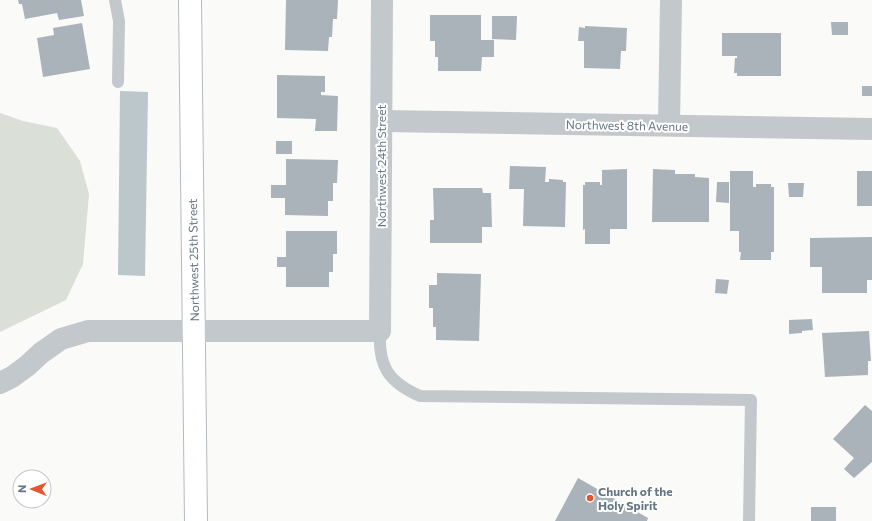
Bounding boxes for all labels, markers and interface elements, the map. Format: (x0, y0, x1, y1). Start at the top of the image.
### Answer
street label: Northwest 24th Street (374, 105, 388, 227)
street label: Northwest 8th Avenue (566, 117, 688, 133)
street label: Northwest 25th Street (185, 199, 201, 321)
north arrow (12, 469, 52, 509)
place label: Church of the Holy Spirit (598, 484, 672, 512)
text: N (15, 485, 28, 493)
marker: Church of the Holy Spirit (585, 493, 595, 503)

